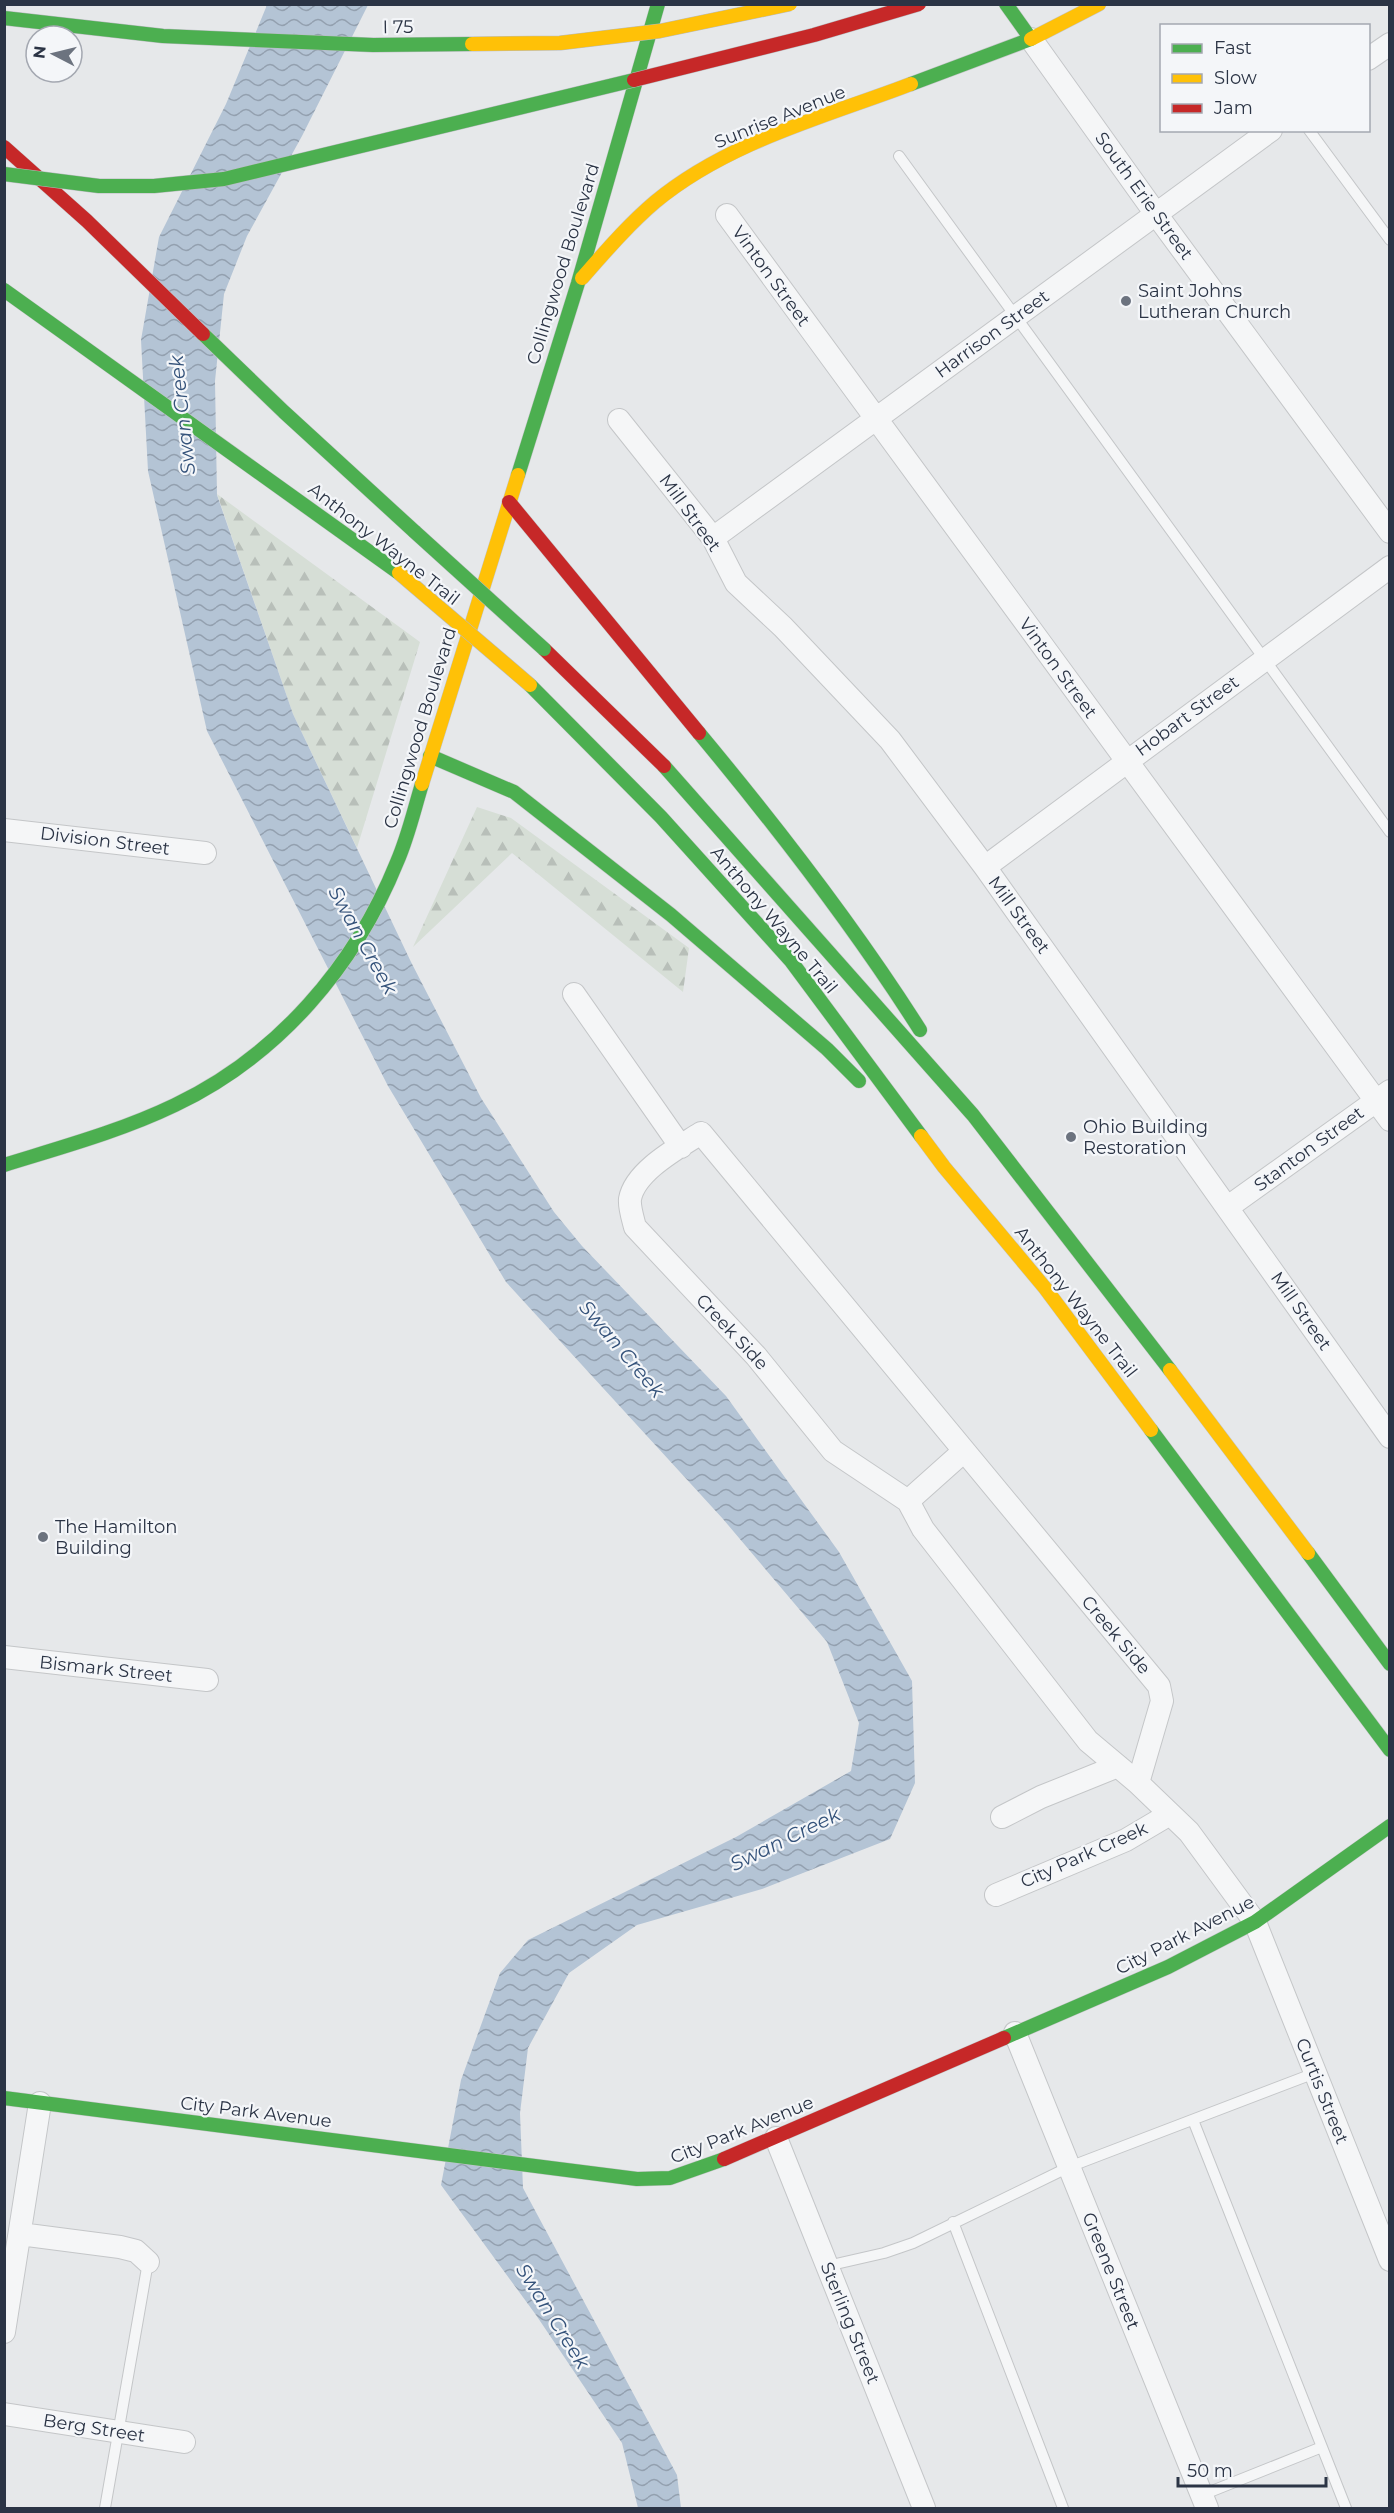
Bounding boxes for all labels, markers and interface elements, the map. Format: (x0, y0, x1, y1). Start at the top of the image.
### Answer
street label: I 75 (383, 16, 413, 38)
north arrow (24, 24, 84, 84)
legend (1160, 24, 1370, 132)
text: Fast (1214, 37, 1252, 59)
text: N (29, 45, 50, 60)
text: Slow (1214, 67, 1257, 89)
street label: Sunrise Avenue (711, 81, 849, 153)
text: Jam (1213, 97, 1253, 119)
street label: South Erie Street (1090, 128, 1198, 264)
street label: Collingwood Boulevard (522, 161, 604, 367)
street label: Vinton Street (727, 221, 815, 331)
place label: Saint Johns Lutheran Church (1138, 280, 1291, 323)
street label: Harrison Street (931, 285, 1053, 383)
marker: Saint Johns Lutheran Church (1119, 294, 1133, 308)
water label: Swan Creek (164, 353, 200, 476)
street label: Mill Street (654, 470, 726, 556)
street label: Anthony Wayne Trail (304, 478, 464, 610)
street label: Vinton Street (1014, 613, 1102, 723)
street label: Collingwood Boulevard (379, 625, 461, 831)
street label: Hobart Street (1131, 671, 1243, 761)
street label: Division Street (39, 822, 171, 860)
street label: Anthony Wayne Trail (706, 842, 842, 998)
street label: Mill Street (983, 872, 1055, 958)
water label: Swan Creek (323, 882, 403, 999)
street label: Stanton Street (1250, 1102, 1368, 1196)
place label: Ohio Building Restoration (1083, 1116, 1208, 1159)
marker: Ohio Building Restoration (1064, 1130, 1078, 1144)
street label: Anthony Wayne Trail (1010, 1222, 1142, 1382)
street label: Mill Street (1266, 1267, 1336, 1355)
street label: Creek Side (691, 1289, 773, 1375)
water label: Swan Creek (574, 1295, 670, 1403)
place label: The Hamilton Building (55, 1516, 177, 1559)
marker: The Hamilton Building (36, 1530, 50, 1544)
street label: Creek Side (1077, 1591, 1155, 1679)
street label: Bismark Street (38, 1651, 174, 1687)
water label: Swan Creek (726, 1801, 845, 1876)
street label: City Park Creek (1017, 1817, 1151, 1893)
street label: City Park Avenue (1112, 1891, 1258, 1979)
street label: Curtis Street (1291, 2035, 1353, 2147)
street label: City Park Avenue (667, 2091, 817, 2169)
street label: City Park Avenue (179, 2092, 333, 2132)
street label: Greene Street (1077, 2209, 1145, 2333)
water label: Swan Creek (511, 2259, 596, 2374)
street label: Sterling Street (816, 2259, 884, 2387)
street label: Berg Street (41, 2409, 147, 2447)
scale bar (1178, 2450, 1326, 2488)
text: 50 m (1187, 2460, 1233, 2482)

